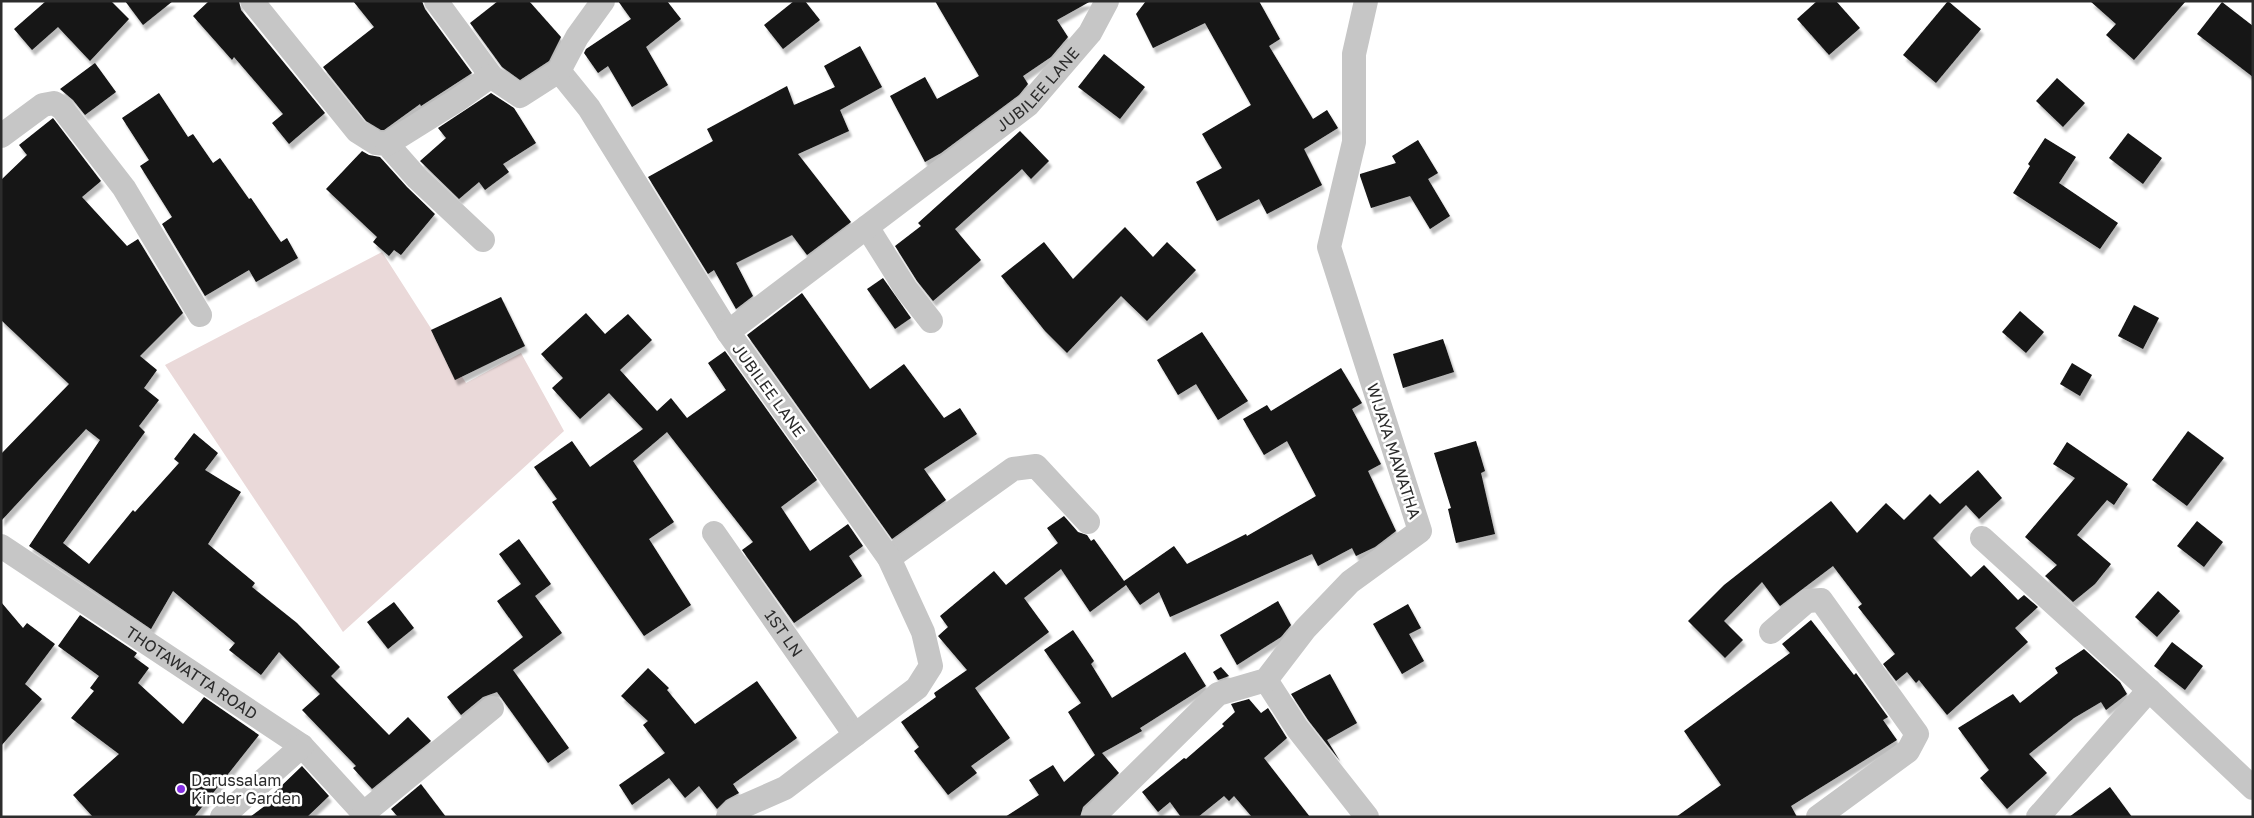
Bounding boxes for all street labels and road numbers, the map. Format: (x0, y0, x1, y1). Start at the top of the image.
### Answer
street label: JUBILEE LANE (992, 43, 1083, 136)
street label: JUBILEE LANE (728, 339, 810, 441)
street label: WIJAYA MAWATHA (1363, 381, 1425, 522)
street label: 1ST LN (760, 606, 807, 661)
street label: THOTAWATTA ROAD (122, 622, 261, 724)

